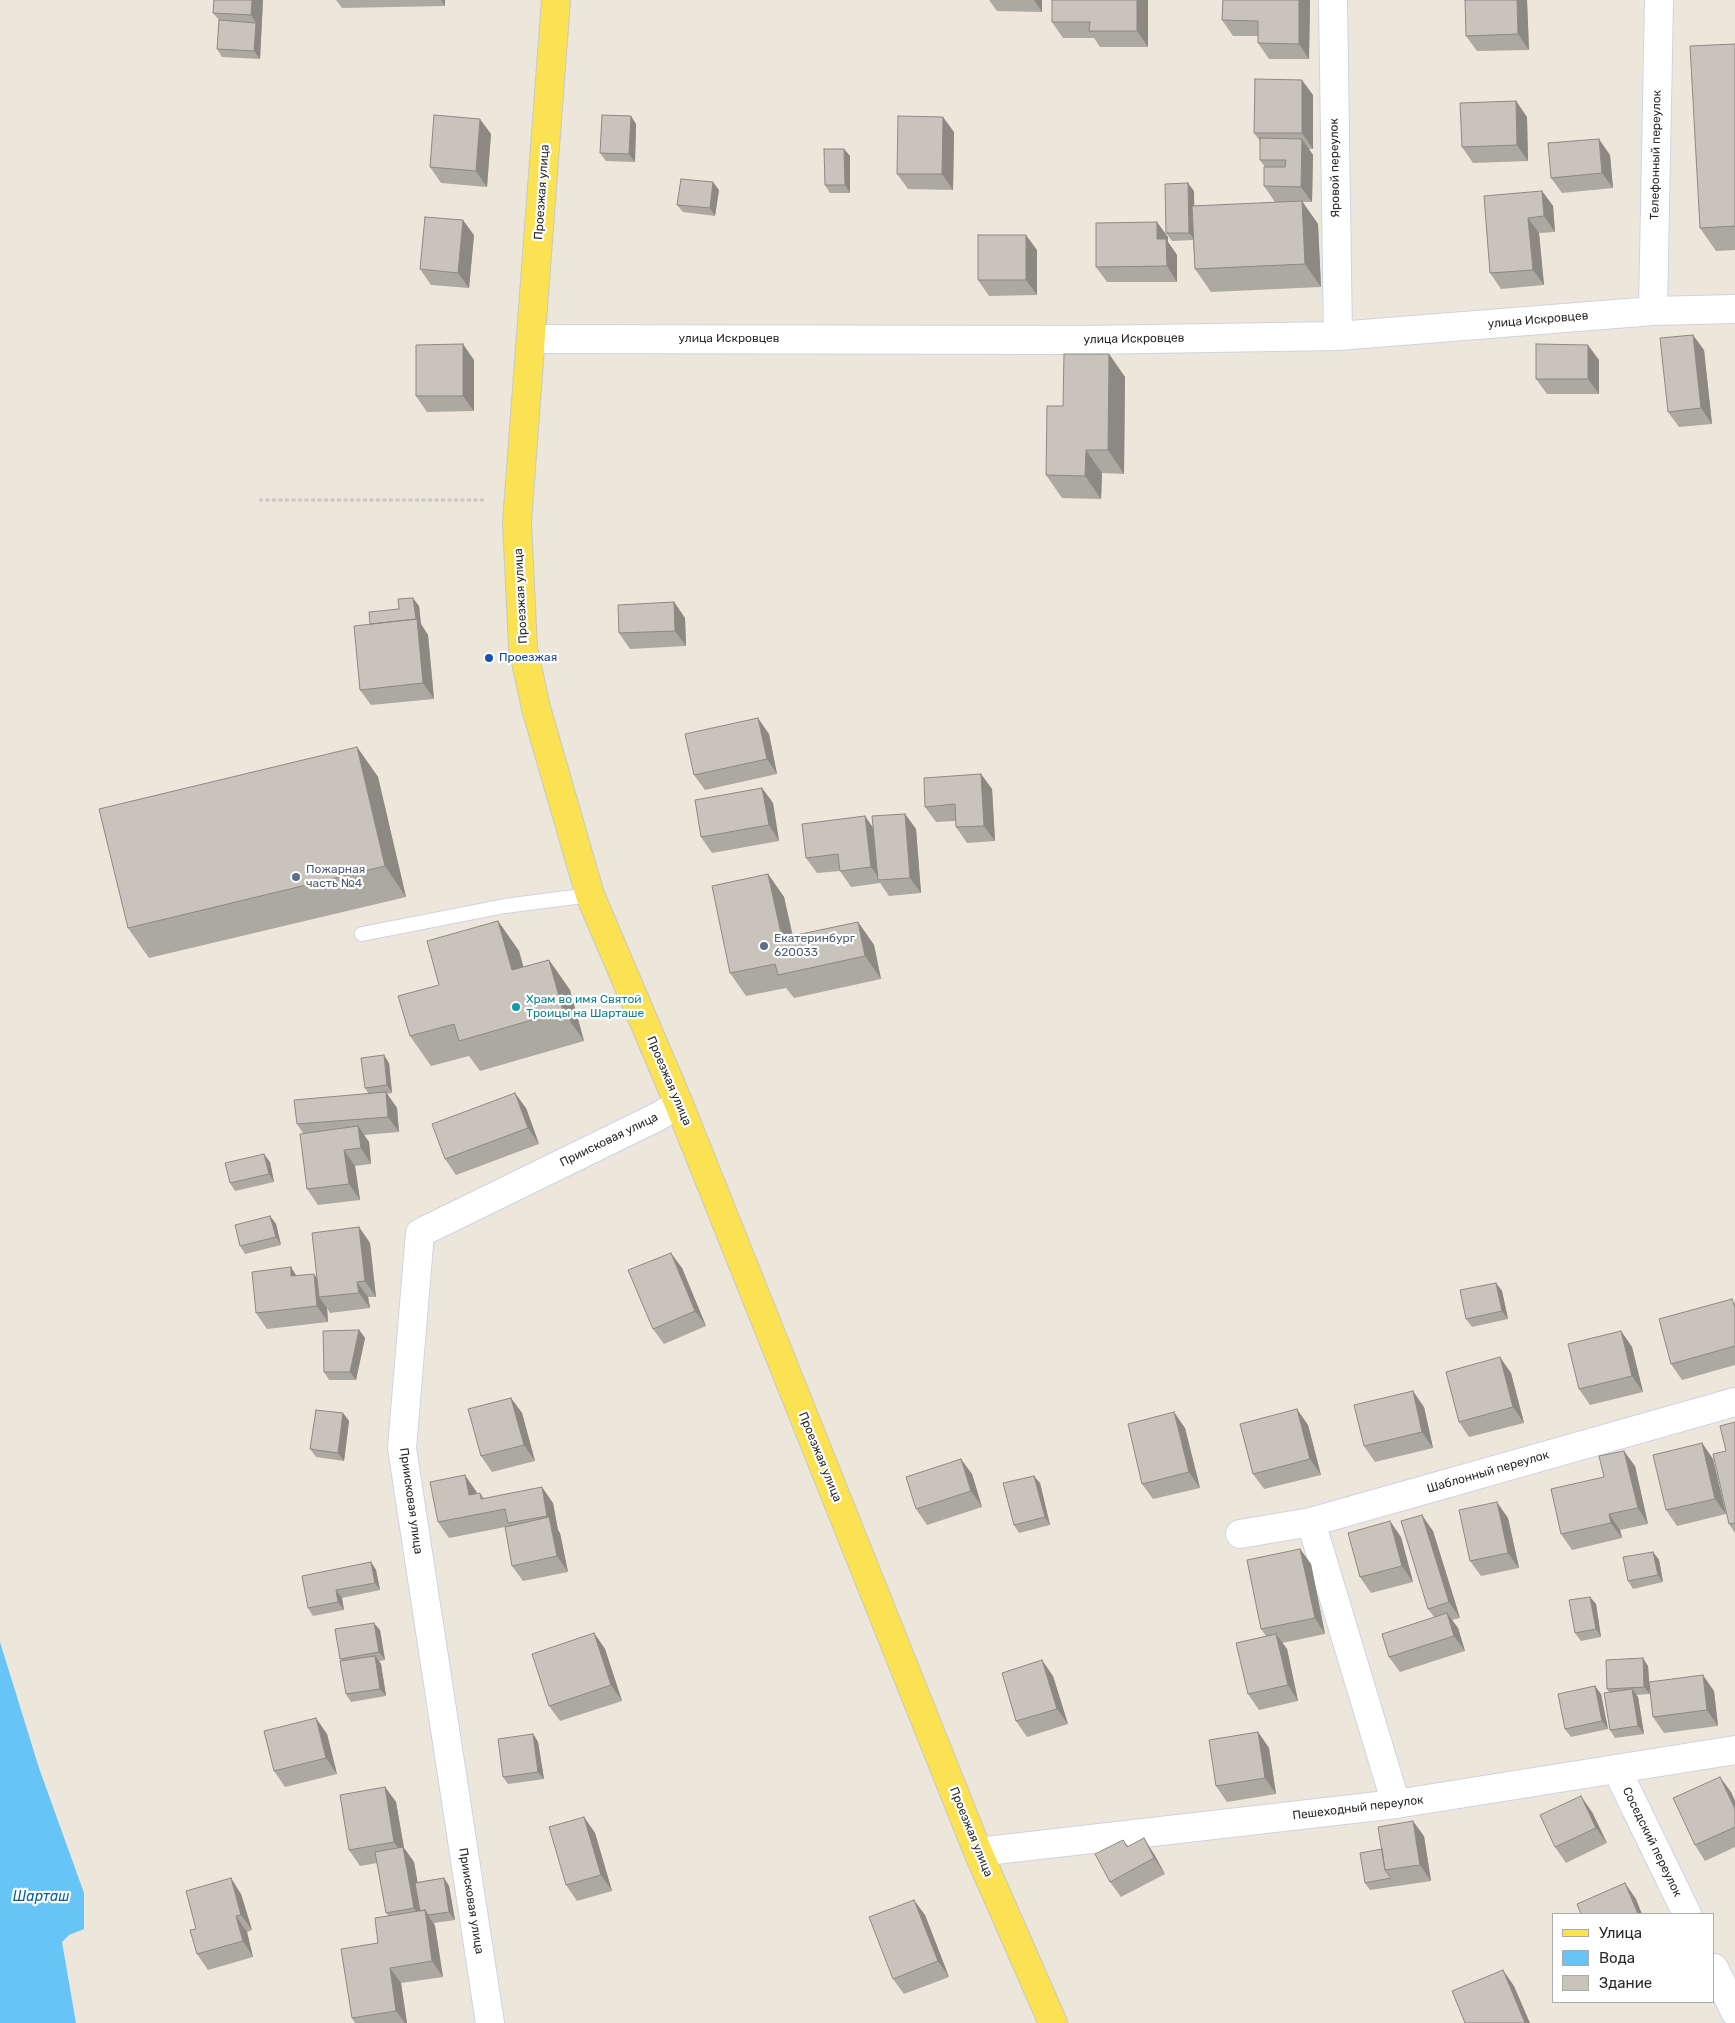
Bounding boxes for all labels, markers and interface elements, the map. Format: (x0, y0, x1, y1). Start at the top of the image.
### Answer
street label: Телефонный переулок (1648, 90, 1664, 220)
street label: Яровой переулок (1327, 118, 1343, 218)
street label: Проезжая улица (531, 144, 553, 240)
street label: улица Искровцев (1487, 308, 1589, 332)
street label: улица Искровцев (1083, 331, 1185, 347)
street label: улица Искровцев (678, 332, 780, 346)
street label: Проезжая улица (511, 548, 531, 644)
place label: Проезжая (499, 651, 557, 665)
marker: Проезжая (483, 652, 495, 664)
place label: Пожарная часть №4 (306, 863, 365, 891)
marker: Пожарная часть №4 (290, 871, 302, 883)
place label: Екатеринбург 620033 (774, 932, 855, 960)
marker: Екатеринбург 620033 (758, 940, 770, 952)
place label: Храм во имя Святой Троицы на Шарташе (526, 993, 644, 1021)
marker: Храм во имя Святой Троицы на Шарташе (510, 1001, 522, 1013)
street label: Проезжая улица (644, 1034, 694, 1128)
street label: Приисковая улица (558, 1110, 660, 1170)
street label: Проезжая улица (795, 1410, 845, 1504)
street label: Приисковая улица (396, 1447, 426, 1555)
street label: Шаблонный переулок (1425, 1448, 1551, 1496)
street label: Проезжая улица (946, 1785, 996, 1879)
street label: Соседский переулок (1619, 1785, 1685, 1899)
street label: Пешеходный переулок (1292, 1793, 1424, 1823)
street label: Приисковая улица (455, 1847, 487, 1955)
water label: Шарташ (13, 1889, 69, 1905)
legend (1552, 1913, 1715, 2003)
text: Улица (1599, 1924, 1642, 1942)
text: Вода (1599, 1949, 1635, 1967)
text: Здание (1599, 1974, 1652, 1992)

